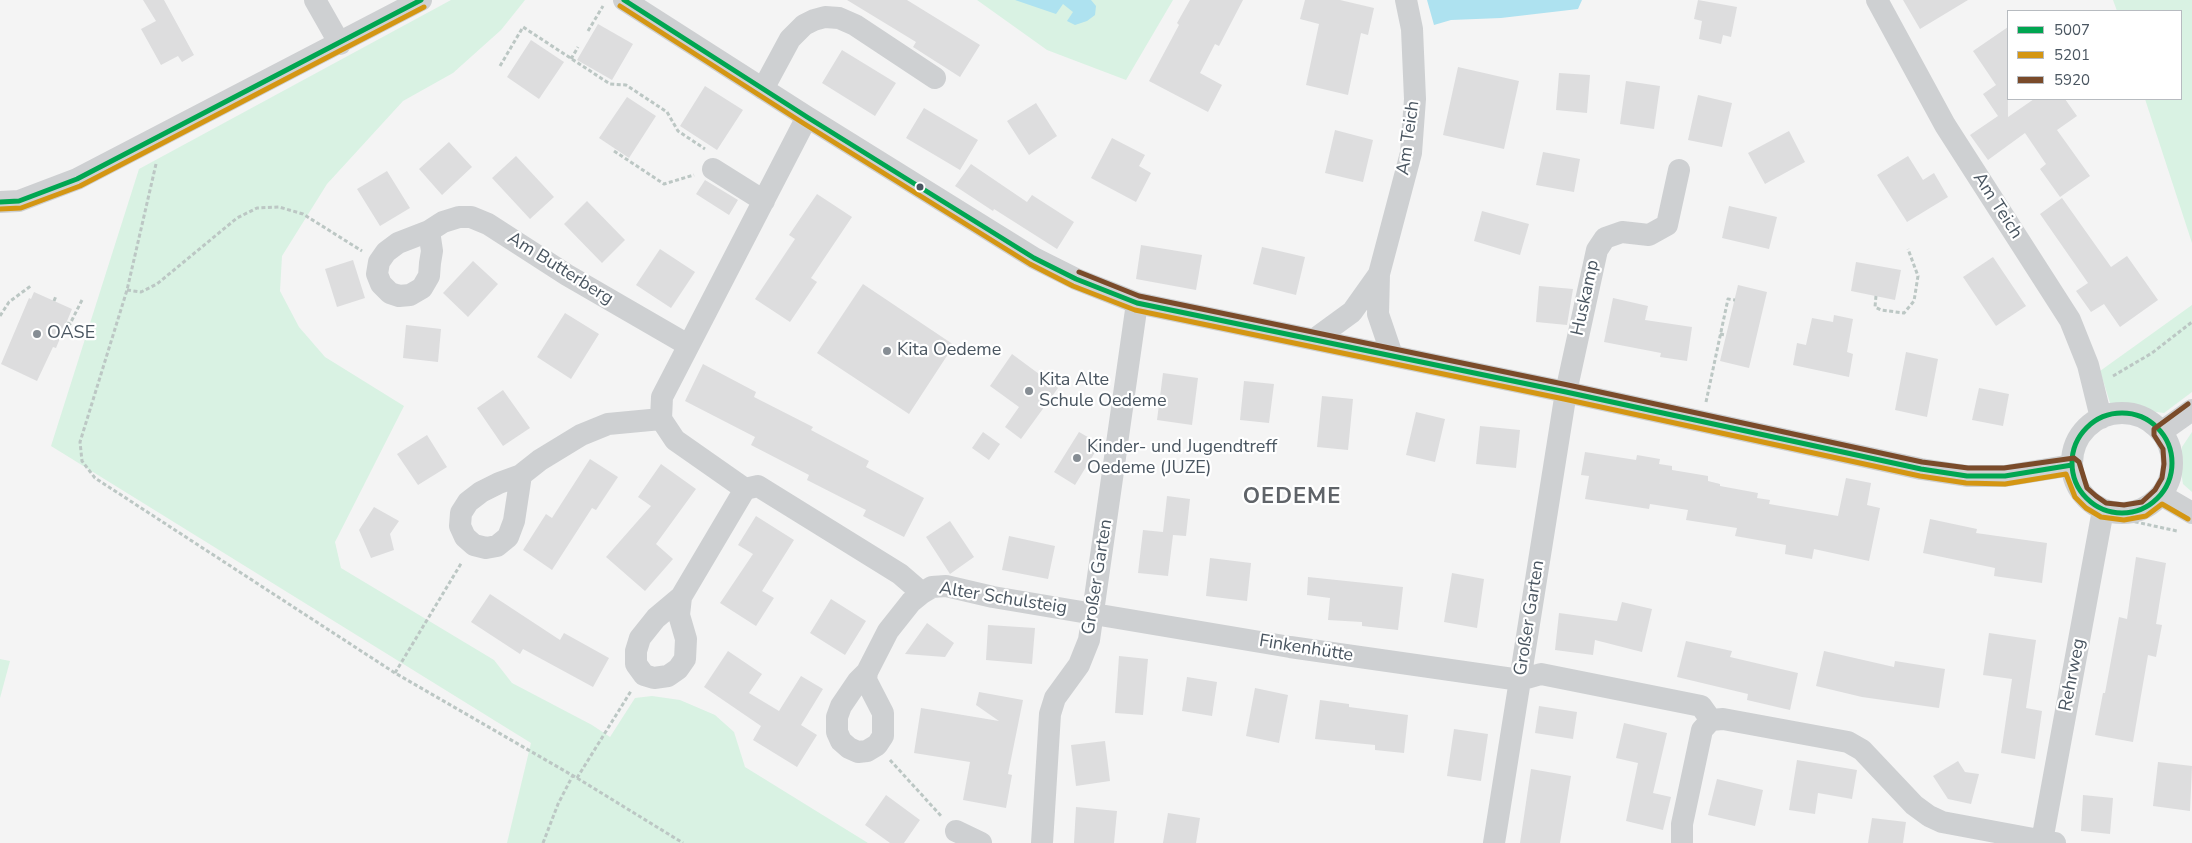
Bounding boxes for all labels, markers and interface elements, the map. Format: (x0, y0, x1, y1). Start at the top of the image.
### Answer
legend (2007, 10, 2182, 100)
text: 5007 (2054, 20, 2090, 40)
text: 5201 (2054, 45, 2090, 65)
text: 5920 (2054, 70, 2090, 90)
street label: Am Teich (1393, 99, 1425, 177)
street label: Am Teich (1968, 169, 2026, 243)
unlabelled marker (915, 182, 925, 192)
street label: Am Butterberg (503, 228, 617, 310)
street label: Huskamp (1567, 258, 1605, 338)
place label: OASE (47, 323, 95, 345)
marker: OASE (31, 328, 43, 340)
place label: Kita Oedeme (897, 340, 1001, 362)
marker: Kita Oedeme (881, 345, 893, 357)
place label: Kita Alte Schule Oedeme (1039, 370, 1167, 412)
marker: Kita Alte Schule Oedeme (1023, 385, 1035, 397)
place label: Kinder- und Jugendtreff Oedeme (JUZE) (1087, 437, 1277, 479)
marker: Kinder- und Jugendtreff Oedeme (JUZE) (1071, 452, 1083, 464)
district label: OEDEME (1242, 485, 1342, 511)
street label: Großer Garten (1078, 518, 1118, 636)
street label: Großer Garten (1510, 559, 1550, 677)
street label: Alter Schulsteig (938, 578, 1068, 620)
street label: Finkenhütte (1257, 631, 1355, 667)
street label: Rehrweg (2055, 637, 2091, 713)

